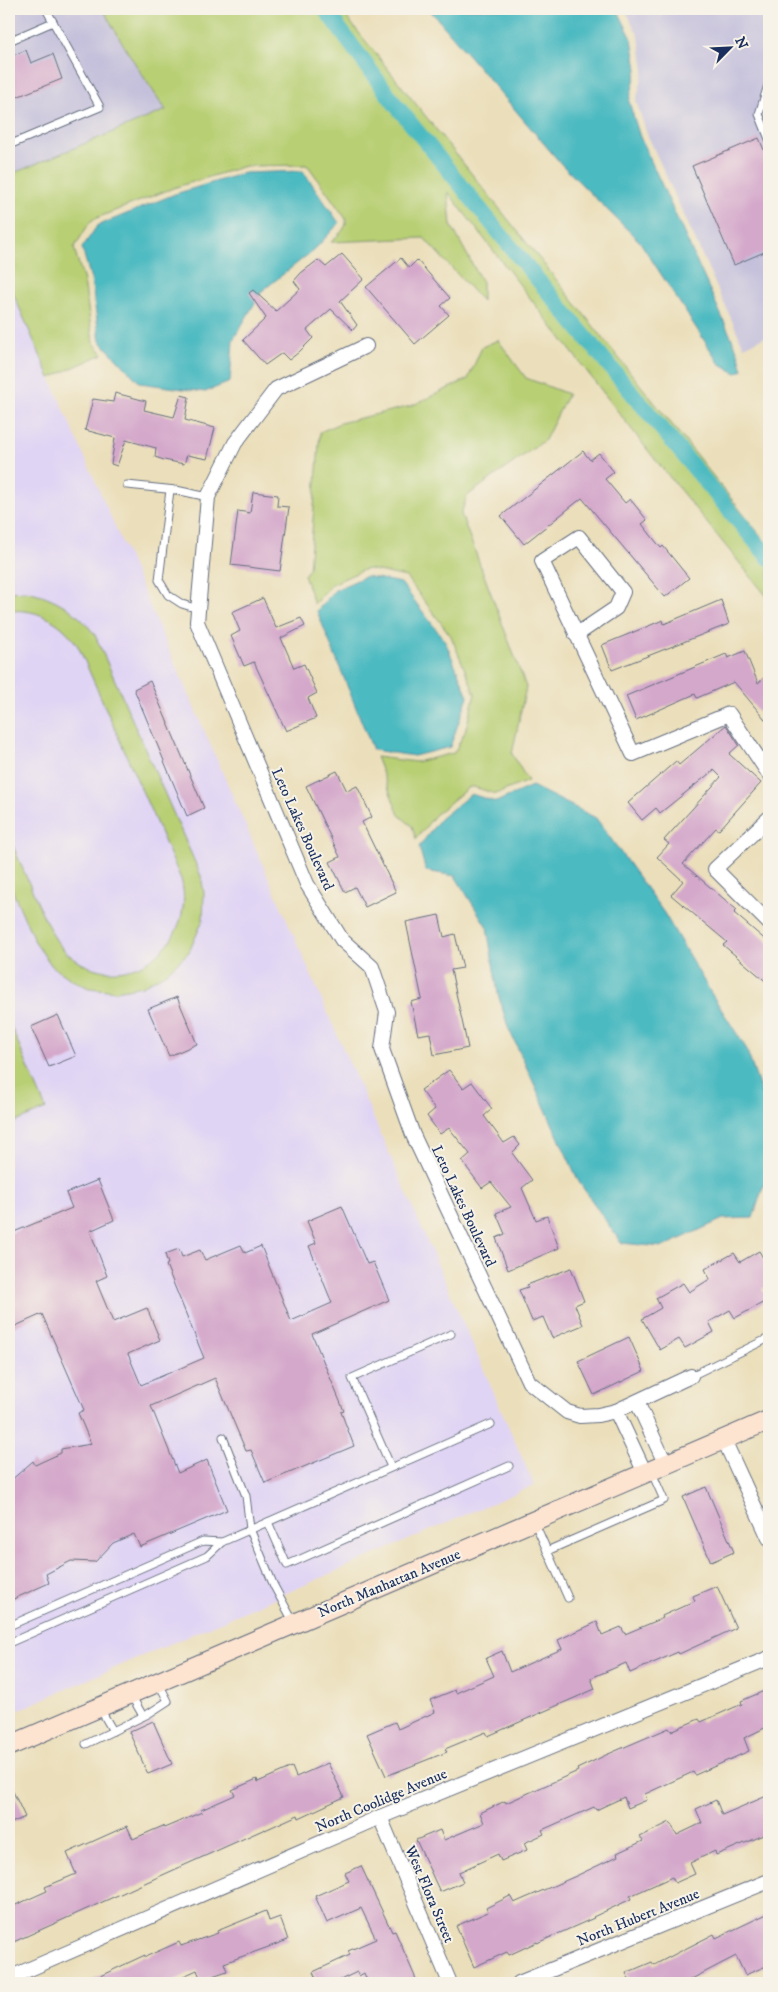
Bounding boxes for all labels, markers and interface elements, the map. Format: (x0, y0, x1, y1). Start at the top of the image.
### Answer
north arrow (706, 22, 756, 72)
text: N (730, 34, 752, 52)
street label: Leto Lakes Boulevard (267, 765, 338, 894)
street label: Leto Lakes Boulevard (427, 1142, 500, 1270)
street label: North Manhattan Avenue (315, 1545, 463, 1622)
street label: North Coolidge Avenue (313, 1764, 450, 1837)
street label: West Flora Street (400, 1842, 459, 1946)
street label: North Hubert Avenue (574, 1884, 702, 1951)

